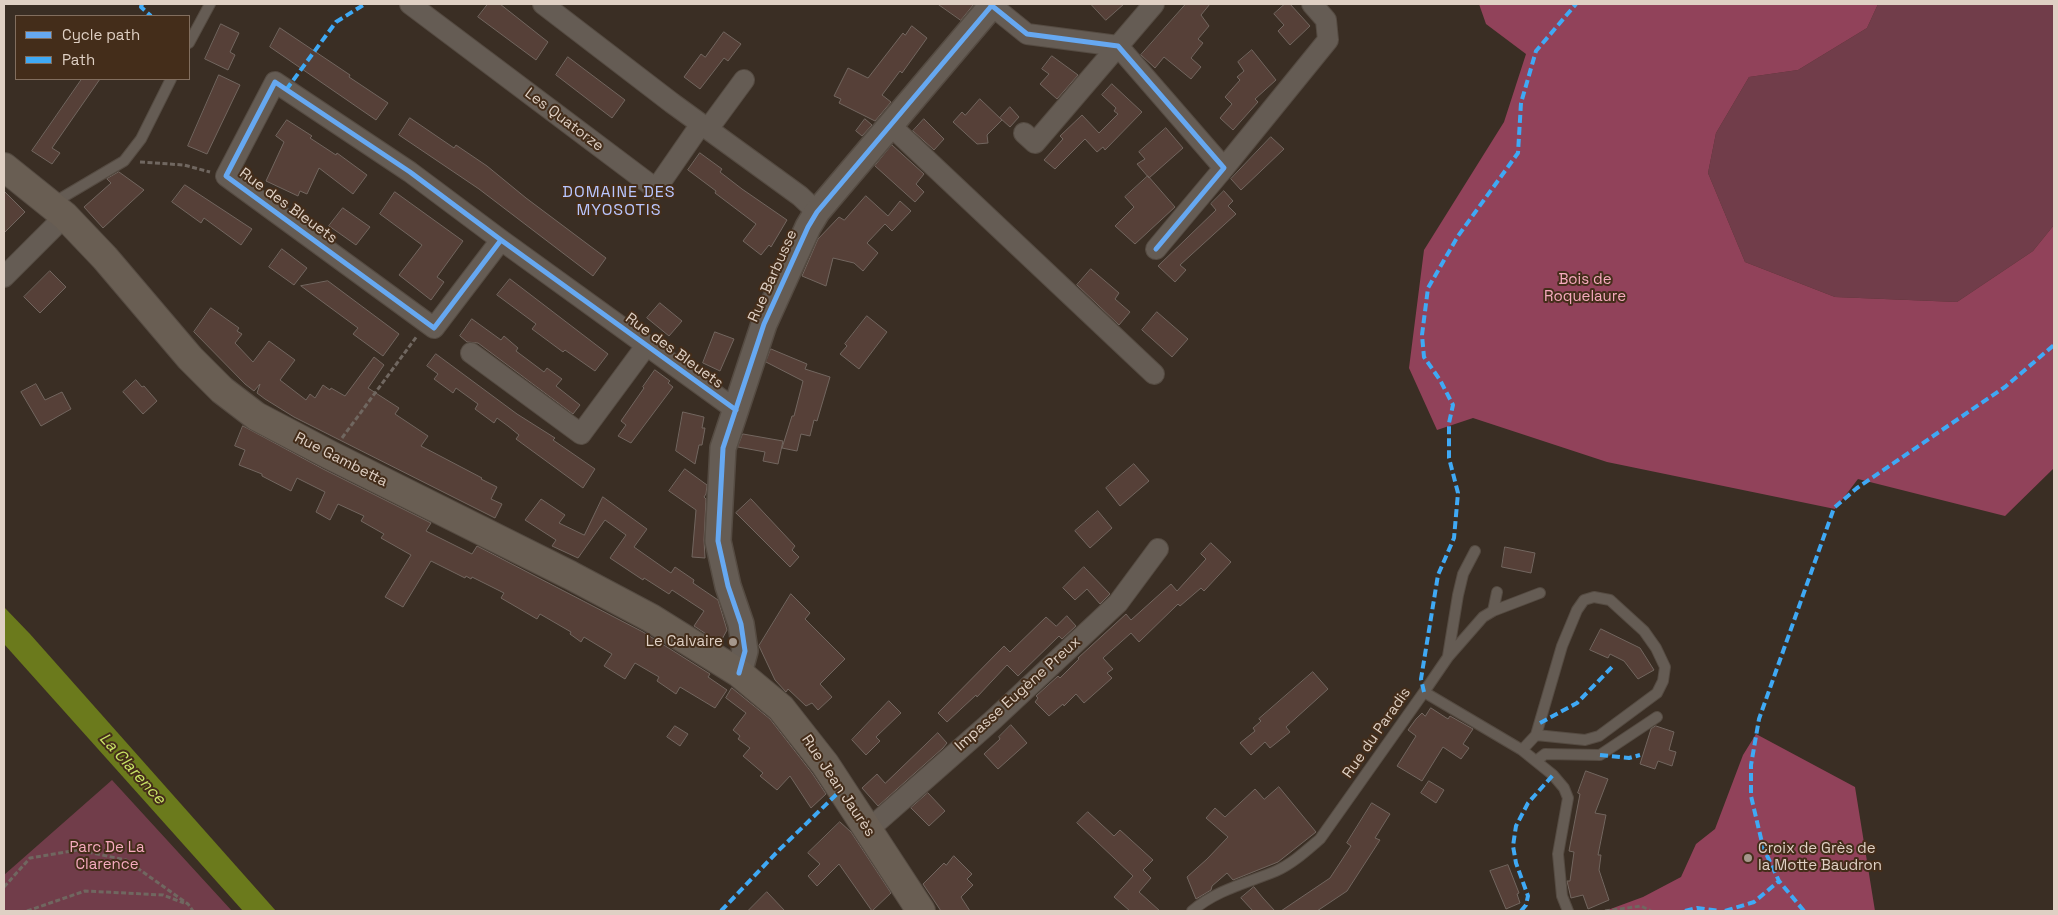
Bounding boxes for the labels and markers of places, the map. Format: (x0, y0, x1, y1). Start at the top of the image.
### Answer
place label: Le Calvaire (646, 633, 723, 651)
marker: Le Calvaire (727, 636, 739, 648)
place label: Croix de Grès de la Motte Baudron (1758, 840, 1882, 875)
marker: Croix de Grès de la Motte Baudron (1742, 852, 1754, 864)

